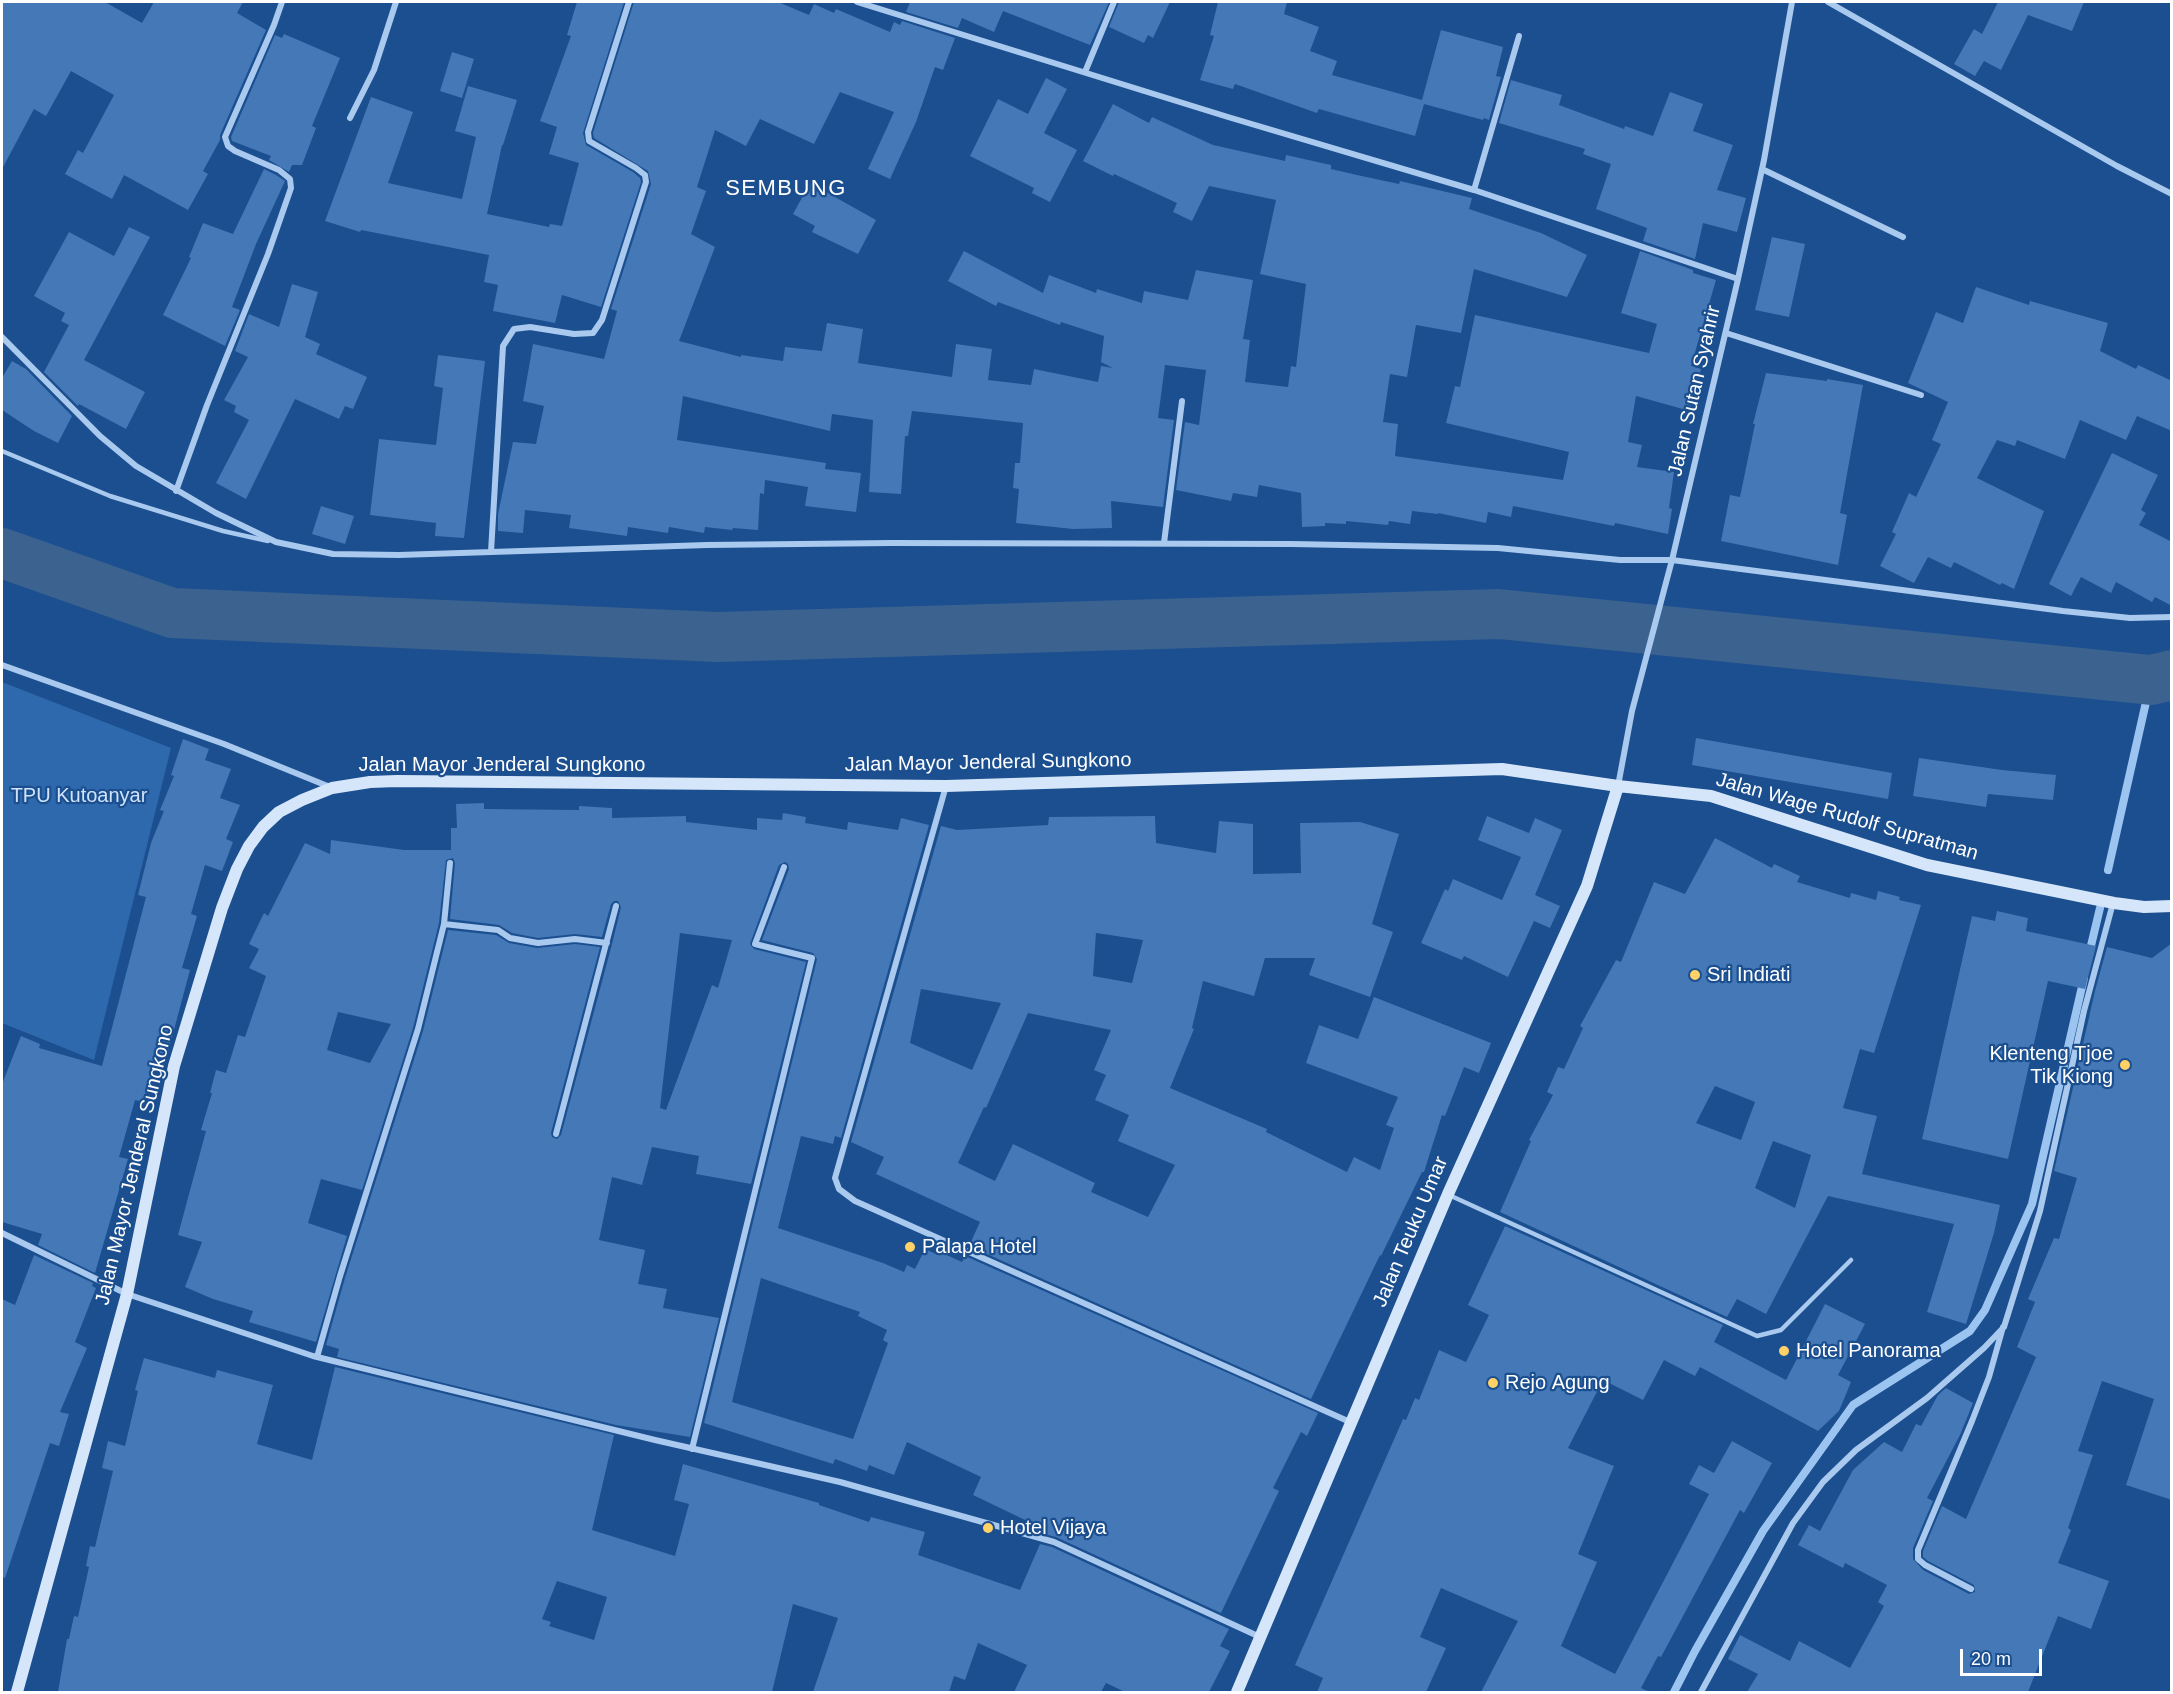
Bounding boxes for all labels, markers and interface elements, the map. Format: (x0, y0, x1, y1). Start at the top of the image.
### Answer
district label: SEMBUNG (725, 176, 847, 202)
street label: Jalan Sutan Syahrir (1664, 303, 1726, 479)
street label: Jalan Mayor Jenderal Sungkono (844, 748, 1132, 778)
street label: Jalan Mayor Jenderal Sungkono (359, 753, 645, 777)
street label: Jalan Wage Rudolf Supratman (1713, 768, 1981, 866)
park label: TPU Kutoanyar (11, 784, 147, 808)
place label: Sri Indiati (1707, 963, 1790, 987)
marker: Sri Indiati (1688, 968, 1702, 982)
street label: Jalan Mayor Jenderal Sungkono (91, 1023, 179, 1307)
place label: Klenteng Tjoe Tik Kiong (1990, 1042, 2113, 1089)
marker: Klenteng Tjoe Tik Kiong (2118, 1058, 2132, 1072)
street label: Jalan Teuku Umar (1368, 1153, 1454, 1311)
place label: Palapa Hotel (922, 1235, 1037, 1259)
marker: Palapa Hotel (903, 1240, 917, 1254)
place label: Hotel Panorama (1796, 1339, 1941, 1363)
marker: Hotel Panorama (1777, 1344, 1791, 1358)
place label: Rejo Agung (1505, 1371, 1610, 1395)
marker: Rejo Agung (1486, 1376, 1500, 1390)
place label: Hotel Vijaya (1000, 1516, 1106, 1540)
marker: Hotel Vijaya (981, 1521, 995, 1535)
scale bar (1963, 1637, 2046, 1675)
text: 20 m (1971, 1649, 2011, 1669)

